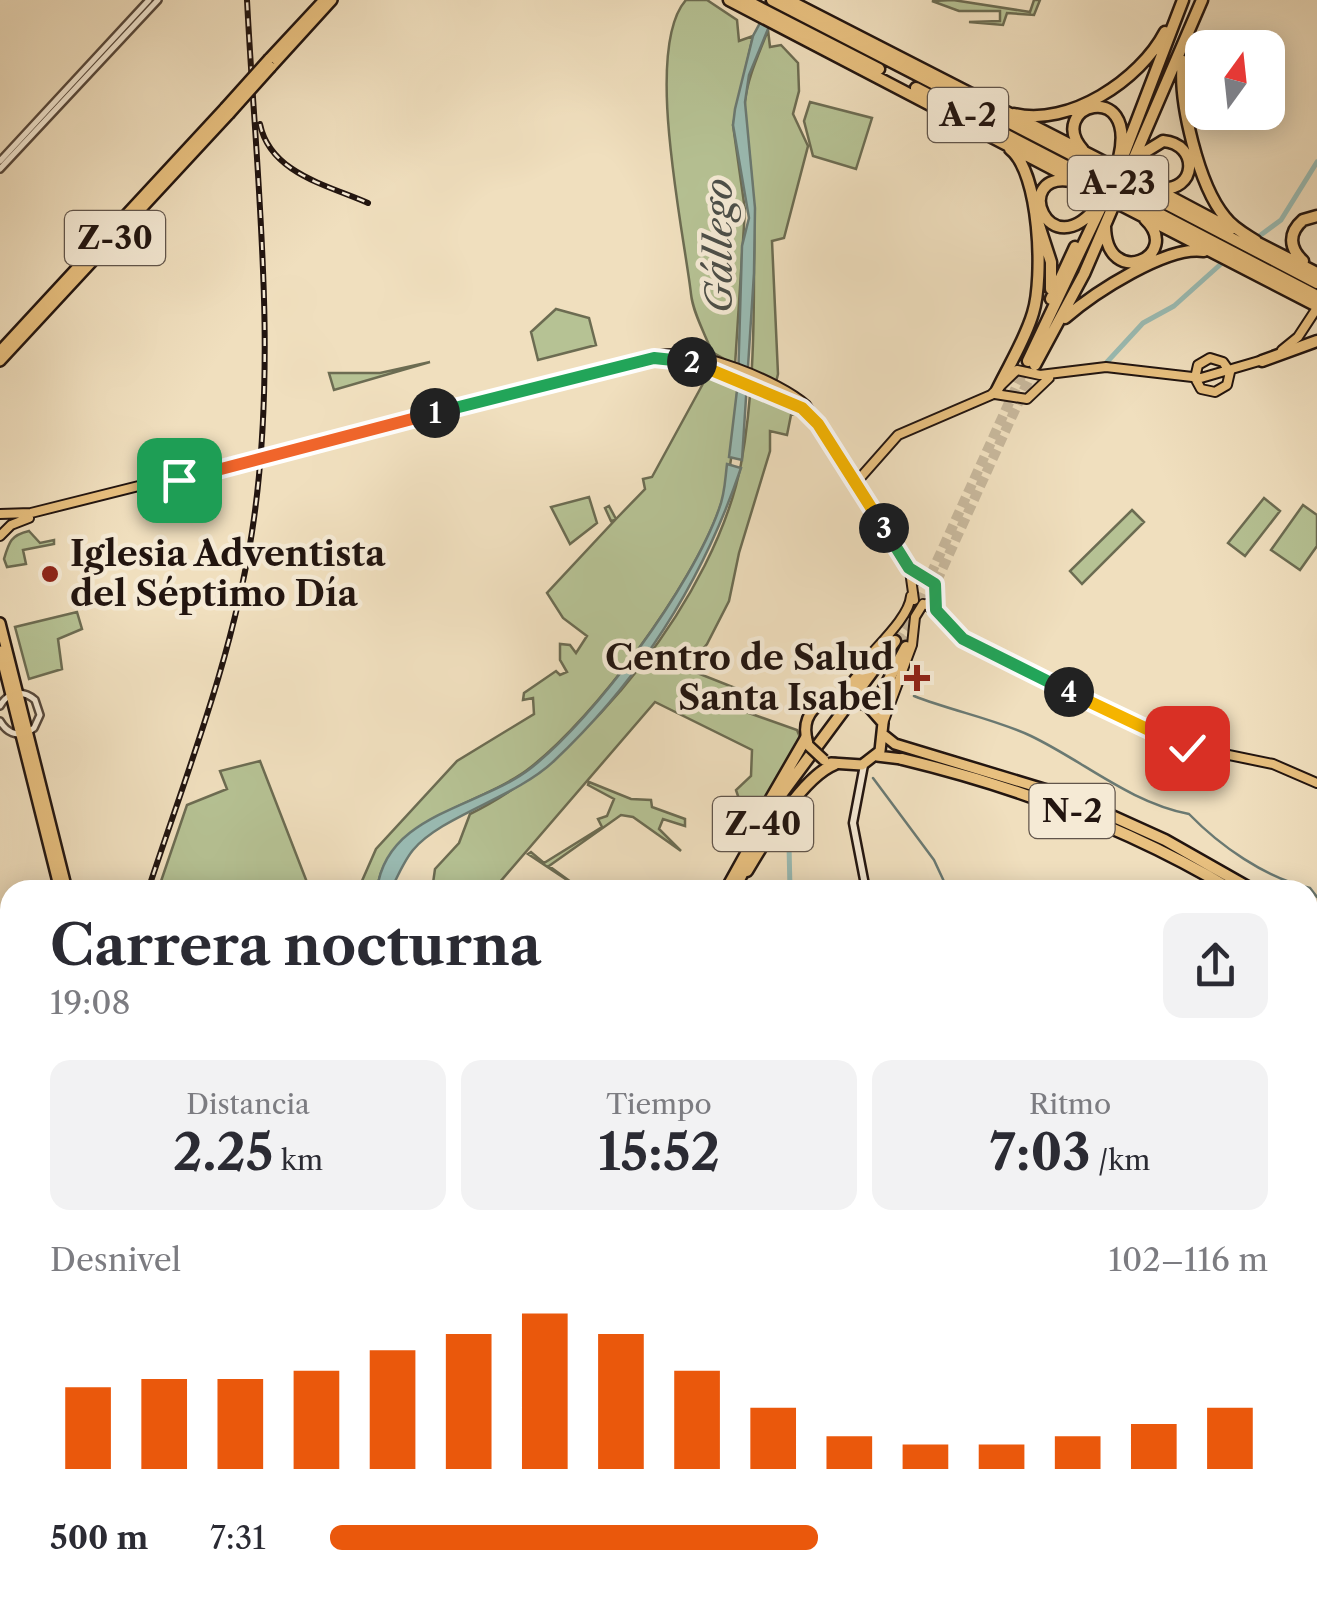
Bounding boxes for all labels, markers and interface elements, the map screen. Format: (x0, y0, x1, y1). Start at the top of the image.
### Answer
north arrow (1185, 30, 1285, 130)
map controls (1185, 30, 1285, 130)
road number: A-2 (928, 88, 1008, 142)
road number: A-23 (1068, 156, 1168, 210)
water label: Gállego (695, 179, 742, 313)
road number: Z-30 (65, 211, 165, 265)
pin: 2 (667, 337, 717, 387)
text: 2 (684, 345, 700, 379)
pin: 1 (410, 388, 460, 438)
text: 1 (429, 396, 441, 430)
pin (137, 438, 222, 523)
icon: arrive (152, 453, 207, 508)
pin: 3 (859, 503, 909, 553)
text: 3 (876, 511, 892, 545)
place label: Iglesia Adventista del Séptimo Día (70, 532, 386, 615)
marker: Iglesia Adventista del Séptimo Día (39, 563, 61, 585)
place label: Centro de Salud Santa Isabel (605, 636, 894, 719)
marker: Centro de Salud Santa Isabel (904, 665, 930, 691)
pin: 4 (1044, 667, 1094, 717)
text: 4 (1061, 675, 1077, 709)
pin (1145, 706, 1230, 791)
icon: check (1160, 721, 1215, 776)
road number: N-2 (1030, 784, 1114, 838)
road number: Z-40 (713, 797, 813, 851)
text: Carrera nocturna (50, 912, 541, 979)
button: share (1163, 913, 1268, 1018)
text: 19:08 (50, 983, 130, 1022)
text: Distancia (186, 1087, 310, 1121)
text: Tiempo (606, 1087, 712, 1121)
text: Ritmo (1029, 1087, 1111, 1121)
text: 2.25 (173, 1121, 273, 1183)
text: 15:52 (598, 1121, 720, 1183)
text: 7:03 (990, 1121, 1091, 1183)
text: km (273, 1143, 323, 1177)
text: /km (1091, 1143, 1150, 1177)
text: Desnivel (50, 1240, 181, 1279)
text: 102–116 m (1108, 1240, 1268, 1279)
text: 500 m (50, 1518, 148, 1557)
text: 7:31 (210, 1518, 266, 1557)

